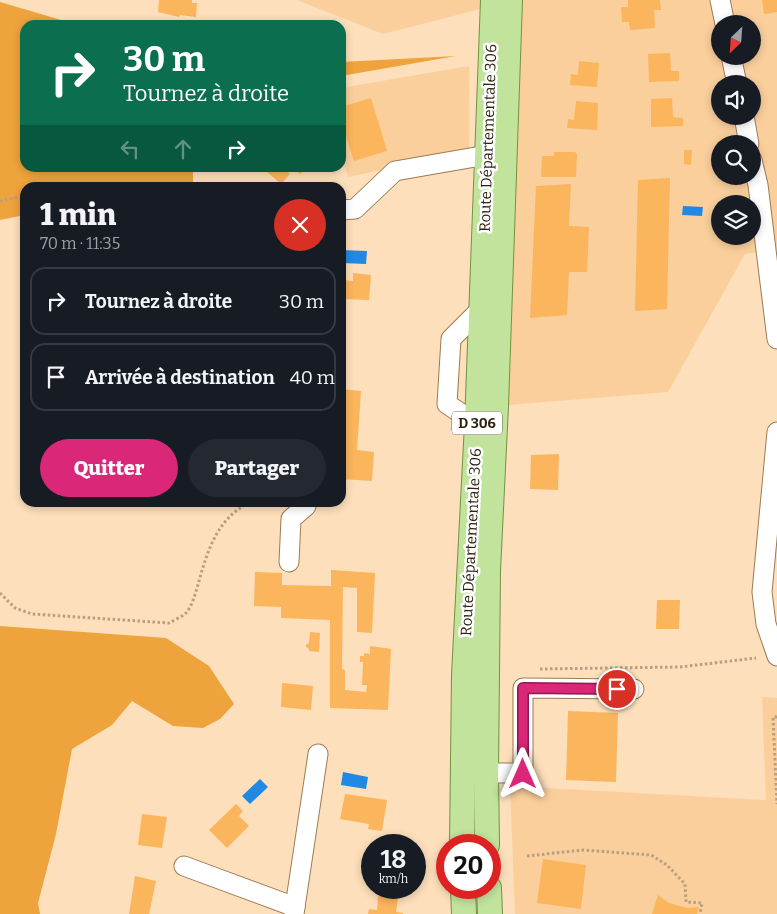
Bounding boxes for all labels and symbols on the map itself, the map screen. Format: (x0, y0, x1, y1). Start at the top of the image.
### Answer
north arrow (711, 15, 761, 65)
street label: Route Départementale 306 (476, 44, 500, 232)
road number: D 306 (452, 412, 502, 434)
street label: Route Départementale 306 (457, 447, 485, 636)
pin (596, 668, 638, 710)
position arrow (496, 747, 548, 799)
speed limit sign: 20 (436, 834, 501, 899)

